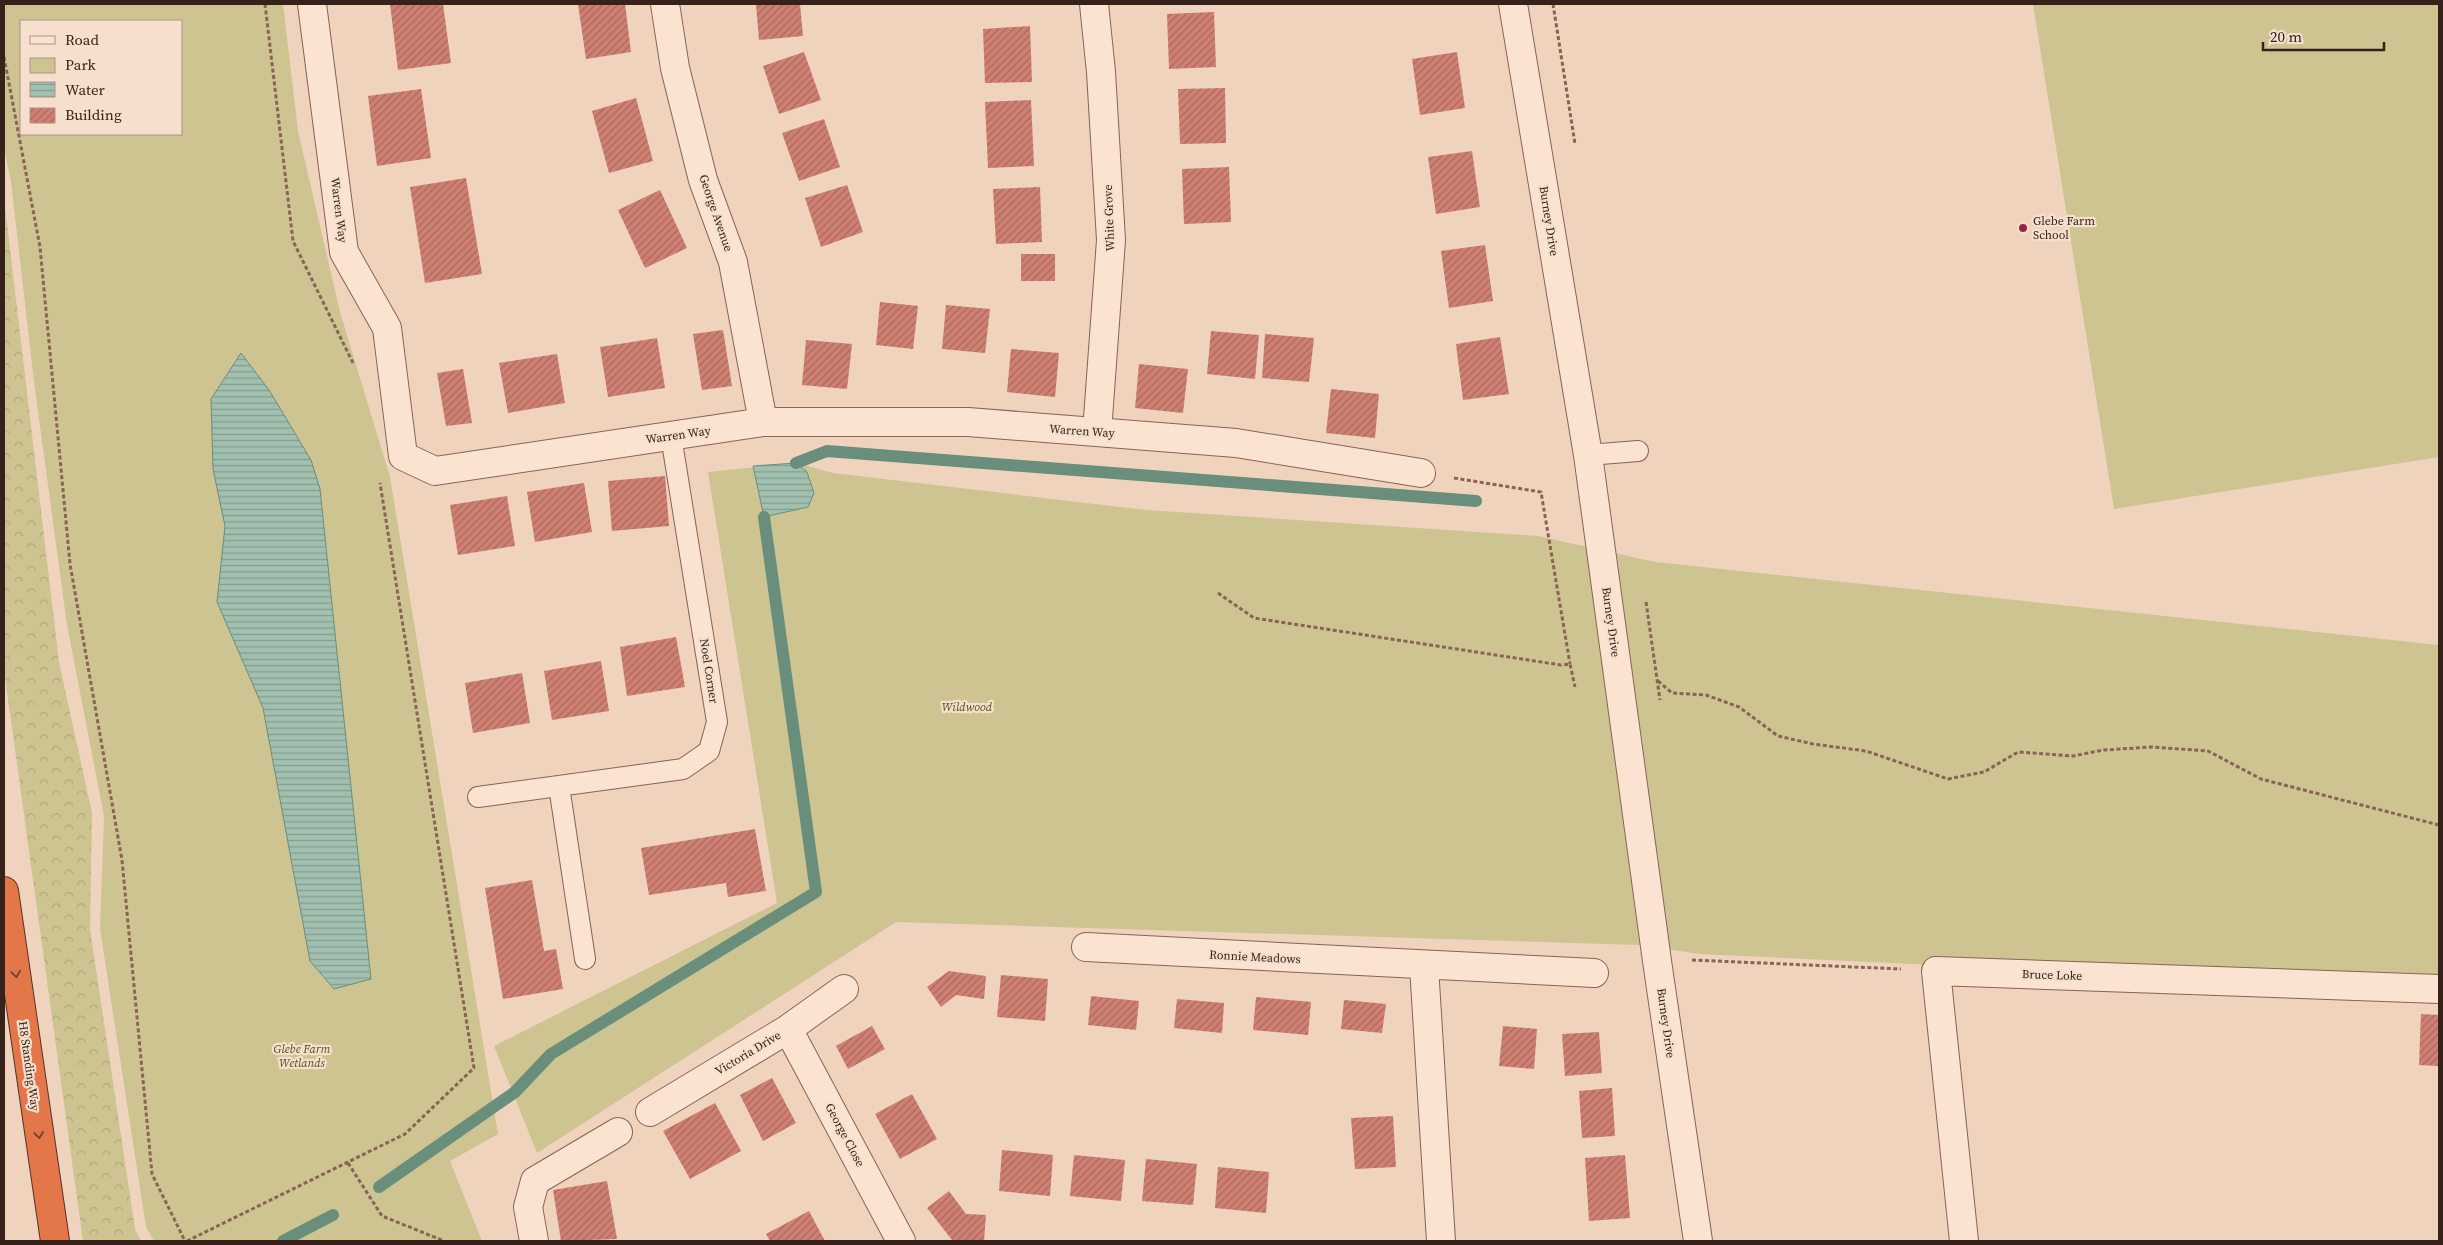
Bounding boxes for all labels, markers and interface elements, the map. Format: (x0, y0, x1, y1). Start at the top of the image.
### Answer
legend (20, 20, 182, 135)
scale bar (2263, 20, 2384, 52)
text: 20 m (2270, 26, 2302, 47)
text: Road (65, 29, 99, 50)
text: Park (65, 54, 97, 75)
text: Water (65, 79, 106, 100)
text: Building (65, 104, 122, 125)
street label: George Avenue (695, 172, 737, 254)
street label: Warren Way (327, 177, 351, 244)
street label: White Grove (1100, 184, 1118, 252)
street label: Burney Drive (1536, 185, 1562, 257)
place label: Glebe Farm School (2033, 213, 2095, 243)
marker: Glebe Farm School (2017, 222, 2029, 234)
street label: Warren Way (1049, 421, 1116, 441)
street label: Warren Way (644, 422, 712, 447)
street label: Burney Drive (1598, 586, 1624, 658)
street label: Noel Corner (696, 637, 722, 705)
park label: Wildwood (942, 699, 993, 715)
street label: Ronnie Meadows (1209, 947, 1301, 967)
street label: Bruce Loke (2022, 966, 2082, 984)
one-way arrow (10, 971, 21, 979)
street label: Burney Drive (1653, 987, 1679, 1059)
street label: H8 Standing Way (15, 1020, 43, 1113)
street label: Victoria Drive (712, 1027, 784, 1079)
park label: Glebe Farm Wetlands (274, 1041, 331, 1071)
street label: George Close (822, 1100, 868, 1170)
one-way arrow (33, 1131, 44, 1139)

